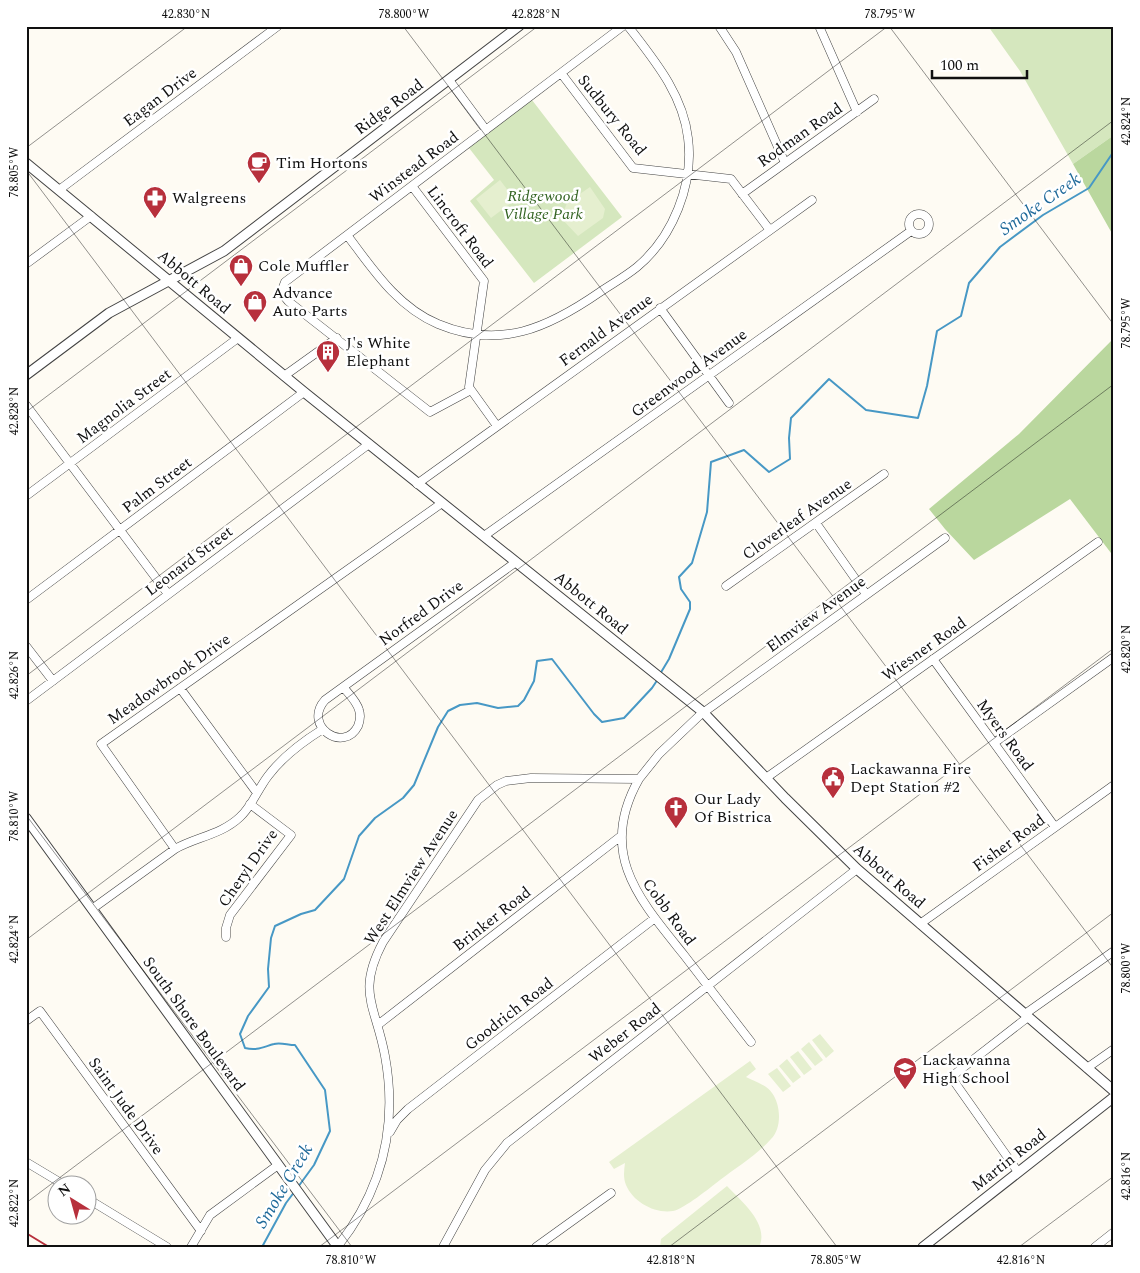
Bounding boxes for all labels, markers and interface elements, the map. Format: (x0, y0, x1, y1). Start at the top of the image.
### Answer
text: 42.830°N (162, 5, 210, 24)
text: 78.800°W (379, 5, 430, 24)
text: 42.828°N (512, 5, 560, 24)
text: 78.795°W (865, 5, 916, 24)
scale bar (932, 48, 1028, 80)
text: 100 m (940, 54, 979, 77)
street label: Eagan Drive (118, 61, 202, 133)
street label: Sudbury Road (572, 69, 652, 161)
street label: Ridge Road (349, 73, 429, 141)
street label: Rodman Road (753, 97, 848, 173)
text: 42.824°N (1117, 97, 1136, 145)
street label: Winstead Road (364, 125, 464, 209)
text: 78.805°W (5, 146, 24, 197)
cafe icon: Tim Hortons (246, 150, 272, 184)
place label: Tim Hortons (276, 151, 368, 175)
water label: Smoke Creek (994, 165, 1087, 242)
street label: Lincroft Road (421, 181, 499, 274)
park label: Ridgewood Village Park (503, 184, 584, 226)
pharmacy icon: Walgreens (142, 185, 168, 219)
place label: Walgreens (172, 186, 246, 210)
street label: Abbott Road (152, 244, 236, 320)
shop icon: Cole Muffler (228, 253, 254, 287)
place label: Cole Muffler (258, 254, 349, 278)
place label: Advance Auto Parts (272, 281, 348, 323)
street label: Fernald Avenue (554, 288, 658, 372)
shop icon: Advance Auto Parts (242, 289, 268, 323)
text: 78.795°W (1117, 297, 1136, 348)
street label: Greenwood Avenue (626, 323, 752, 423)
place label: J's White Elephant (346, 331, 411, 373)
building icon: J's White Elephant (315, 339, 341, 373)
street label: Magnolia Street (72, 362, 177, 450)
text: 42.828°N (5, 387, 24, 435)
street label: Palm Street (117, 451, 197, 519)
street label: Cloverleaf Avenue (737, 472, 857, 566)
street label: Leonard Street (140, 520, 238, 602)
street label: Abbott Road (549, 565, 633, 641)
street label: Elmview Avenue (761, 570, 871, 658)
street label: Norfred Drive (374, 574, 468, 652)
street label: Wiesner Road (877, 611, 971, 687)
text: 42.820°N (1117, 625, 1136, 673)
street label: Meadowbrook Drive (103, 627, 235, 731)
text: 42.826°N (5, 651, 24, 699)
street label: Myers Road (971, 694, 1039, 776)
place label: Lackawanna Fire Dept Station #2 (850, 757, 971, 799)
public building icon: Lackawanna Fire Dept Station #2 (820, 765, 846, 799)
place label: Our Lady Of Bistrica (694, 787, 772, 829)
text: 78.810°W (5, 790, 24, 841)
church icon: Our Lady Of Bistrica (663, 795, 689, 829)
street label: West Elmview Avenue (358, 804, 464, 950)
street label: Fisher Road (968, 808, 1051, 878)
street label: Cheryl Drive (212, 824, 284, 912)
street label: Abbott Road (847, 838, 931, 914)
street label: Cobb Road (636, 873, 702, 951)
street label: Brinker Road (448, 881, 536, 957)
text: 42.824°N (5, 915, 24, 963)
text: 78.800°W (1117, 942, 1136, 993)
street label: South Shore Boulevard (137, 952, 251, 1096)
street label: Goodrich Road (459, 972, 559, 1056)
street label: Weber Road (584, 997, 666, 1069)
place label: Lackawanna High School (922, 1048, 1011, 1090)
street label: Saint Jude Drive (82, 1052, 170, 1160)
school or university icon: Lackawanna High School (892, 1056, 918, 1090)
street label: Martin Road (966, 1123, 1052, 1197)
water label: Smoke Creek (248, 1138, 320, 1234)
text: 42.816°N (1117, 1152, 1136, 1200)
north arrow (48, 1176, 98, 1226)
text: N (54, 1178, 75, 1202)
text: 42.822°N (5, 1179, 24, 1227)
text: 78.810°W (326, 1251, 377, 1270)
text: 42.818°N (647, 1251, 695, 1270)
text: 78.805°W (811, 1251, 862, 1270)
text: 42.816°N (997, 1251, 1045, 1270)

